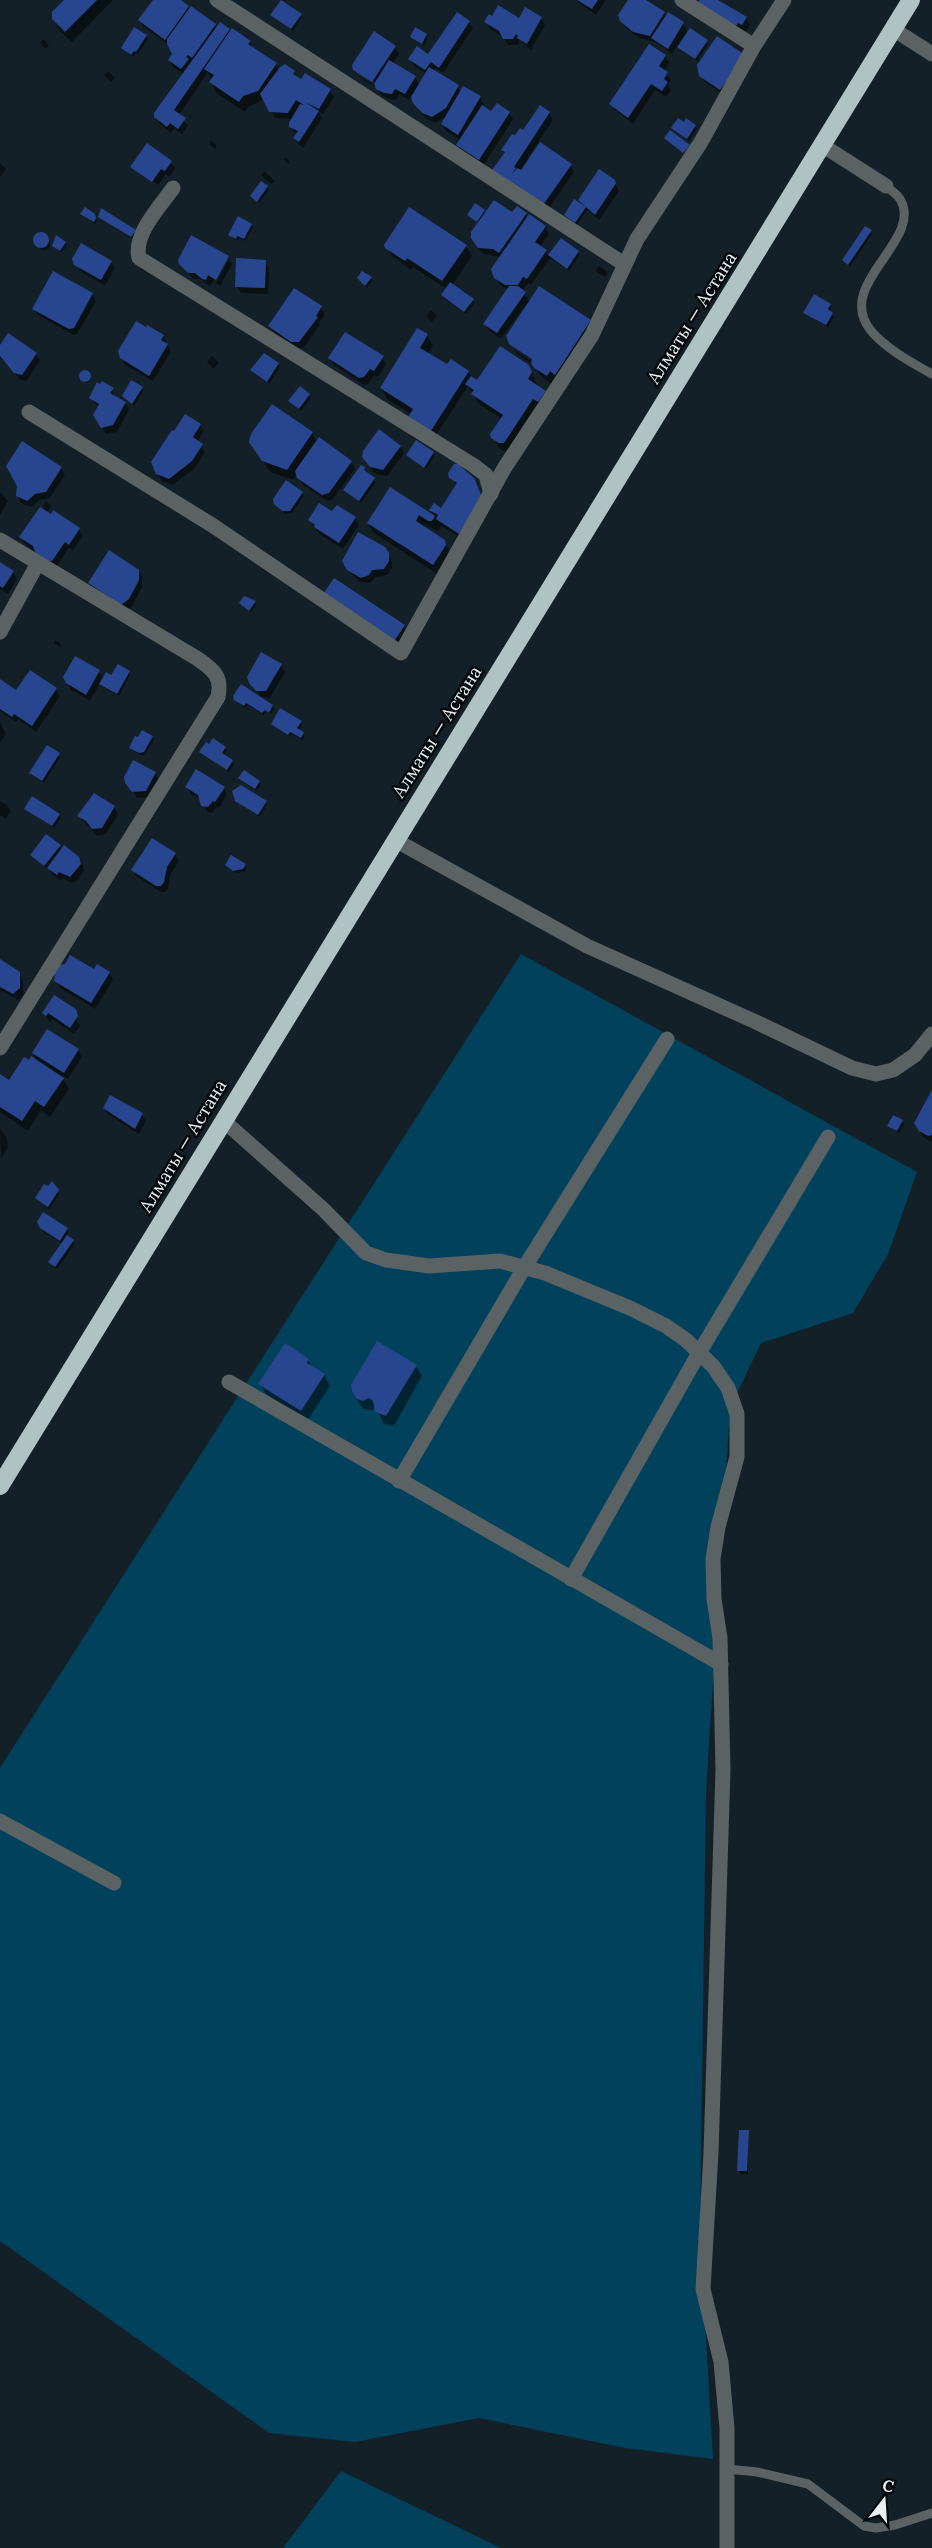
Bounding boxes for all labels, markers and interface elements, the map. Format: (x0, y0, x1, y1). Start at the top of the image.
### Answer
street label: Алматы — Астана (641, 248, 741, 389)
street label: Алматы — Астана (386, 662, 486, 803)
street label: Алматы — Астана (133, 1075, 231, 1217)
north arrow (854, 2470, 914, 2530)
text: С (880, 2474, 897, 2497)

